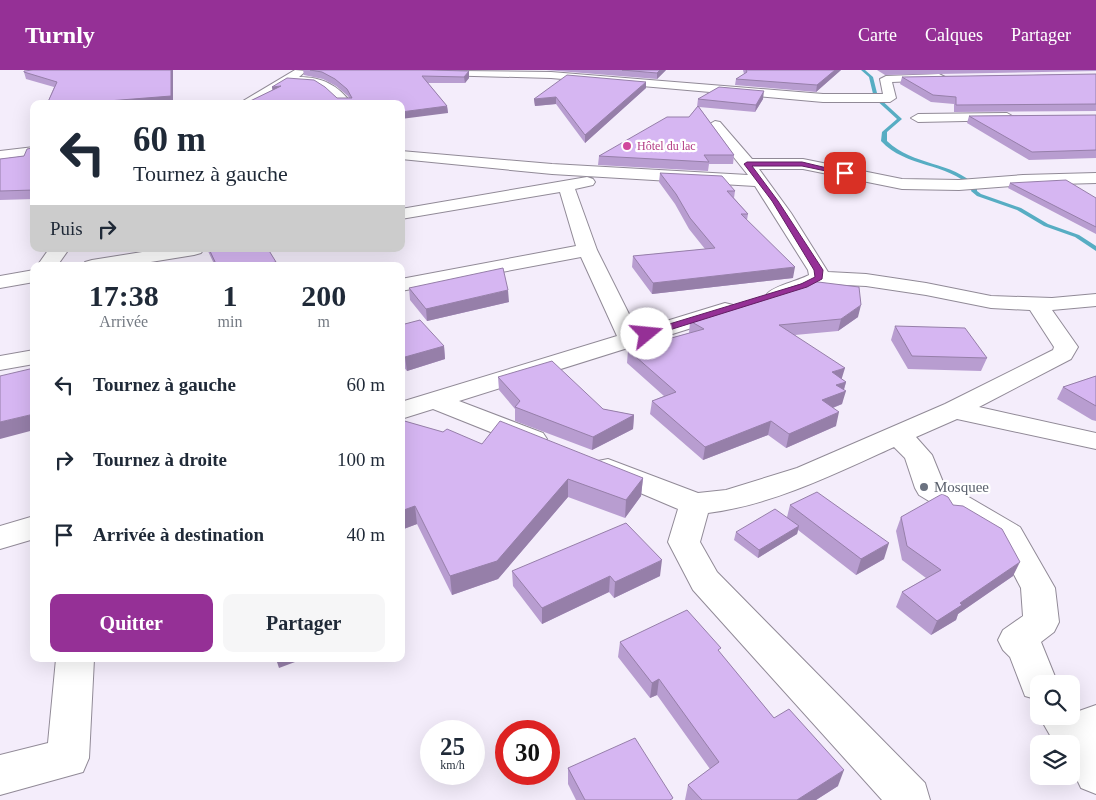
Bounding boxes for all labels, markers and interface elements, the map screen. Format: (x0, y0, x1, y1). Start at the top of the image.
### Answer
text: Turnly (25, 22, 95, 48)
text: Carte (858, 25, 897, 45)
text: Calques (925, 25, 983, 45)
text: Partager (1011, 25, 1071, 45)
icon: left (50, 120, 115, 185)
text: 60 m (133, 120, 206, 159)
place label: Hôtel du lac (637, 139, 696, 153)
marker: Hôtel du lac (621, 140, 633, 152)
pin (824, 152, 866, 194)
icon: arrive (831, 159, 859, 187)
text: Tournez à gauche (133, 161, 288, 186)
icon: right (93, 215, 121, 243)
text: Puis (50, 218, 83, 239)
text: 17:38 (89, 279, 159, 312)
text: 1 (222, 279, 237, 312)
text: 200 (301, 279, 346, 312)
position arrow (620, 307, 672, 359)
text: Arrivée (99, 313, 148, 330)
text: min (218, 313, 242, 330)
text: m (317, 313, 330, 330)
icon: left (50, 371, 78, 399)
text: Tournez à gauche (93, 374, 236, 395)
text: 60 m (346, 374, 385, 395)
icon: right (50, 446, 78, 474)
text: Tournez à droite (93, 449, 227, 470)
text: 100 m (337, 449, 385, 470)
place label: Mosquee (934, 479, 989, 495)
marker: Mosquee (918, 481, 930, 493)
icon: arrive (50, 521, 78, 549)
text: Arrivée à destination (93, 524, 264, 545)
text: 40 m (346, 524, 385, 545)
button: Quitter (50, 594, 213, 652)
button: Partager (223, 594, 385, 652)
map controls (1030, 675, 1080, 785)
button: search (1030, 675, 1080, 725)
speed limit sign: 30 (495, 720, 560, 785)
text: 25 (440, 733, 465, 760)
button: layers (1030, 735, 1080, 785)
text: km/h (440, 758, 465, 772)

